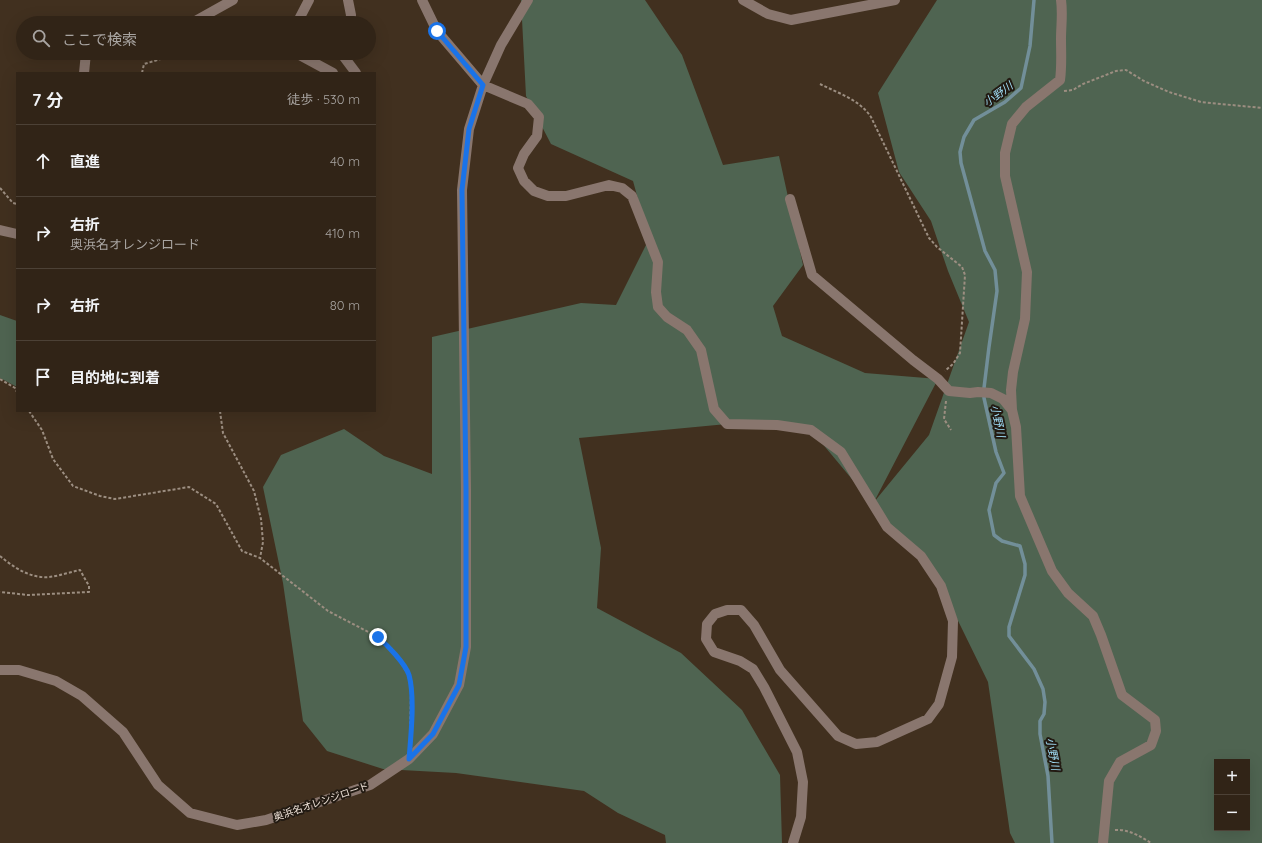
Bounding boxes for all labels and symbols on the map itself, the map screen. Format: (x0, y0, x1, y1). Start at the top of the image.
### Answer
route start (428, 22, 446, 40)
water label: 小野川 (981, 78, 1016, 109)
water label: 小野川 (988, 403, 1008, 440)
route end (369, 628, 387, 646)
water label: 小野川 (1043, 736, 1063, 773)
street label: 奥浜名オレンジロード (272, 779, 371, 824)

